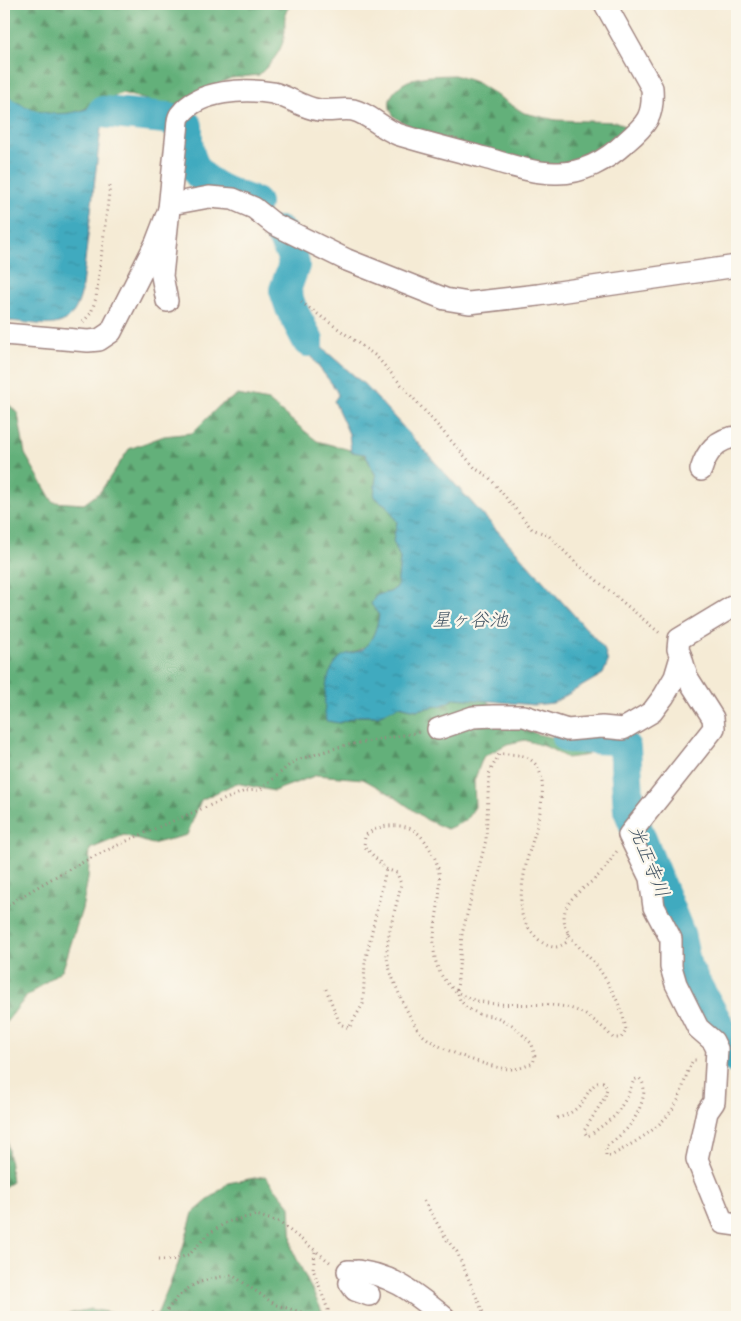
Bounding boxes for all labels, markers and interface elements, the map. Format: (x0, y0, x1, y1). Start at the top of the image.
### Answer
water label: 星ヶ谷池 (432, 608, 509, 635)
water label: 光正寺川 (621, 822, 674, 902)

